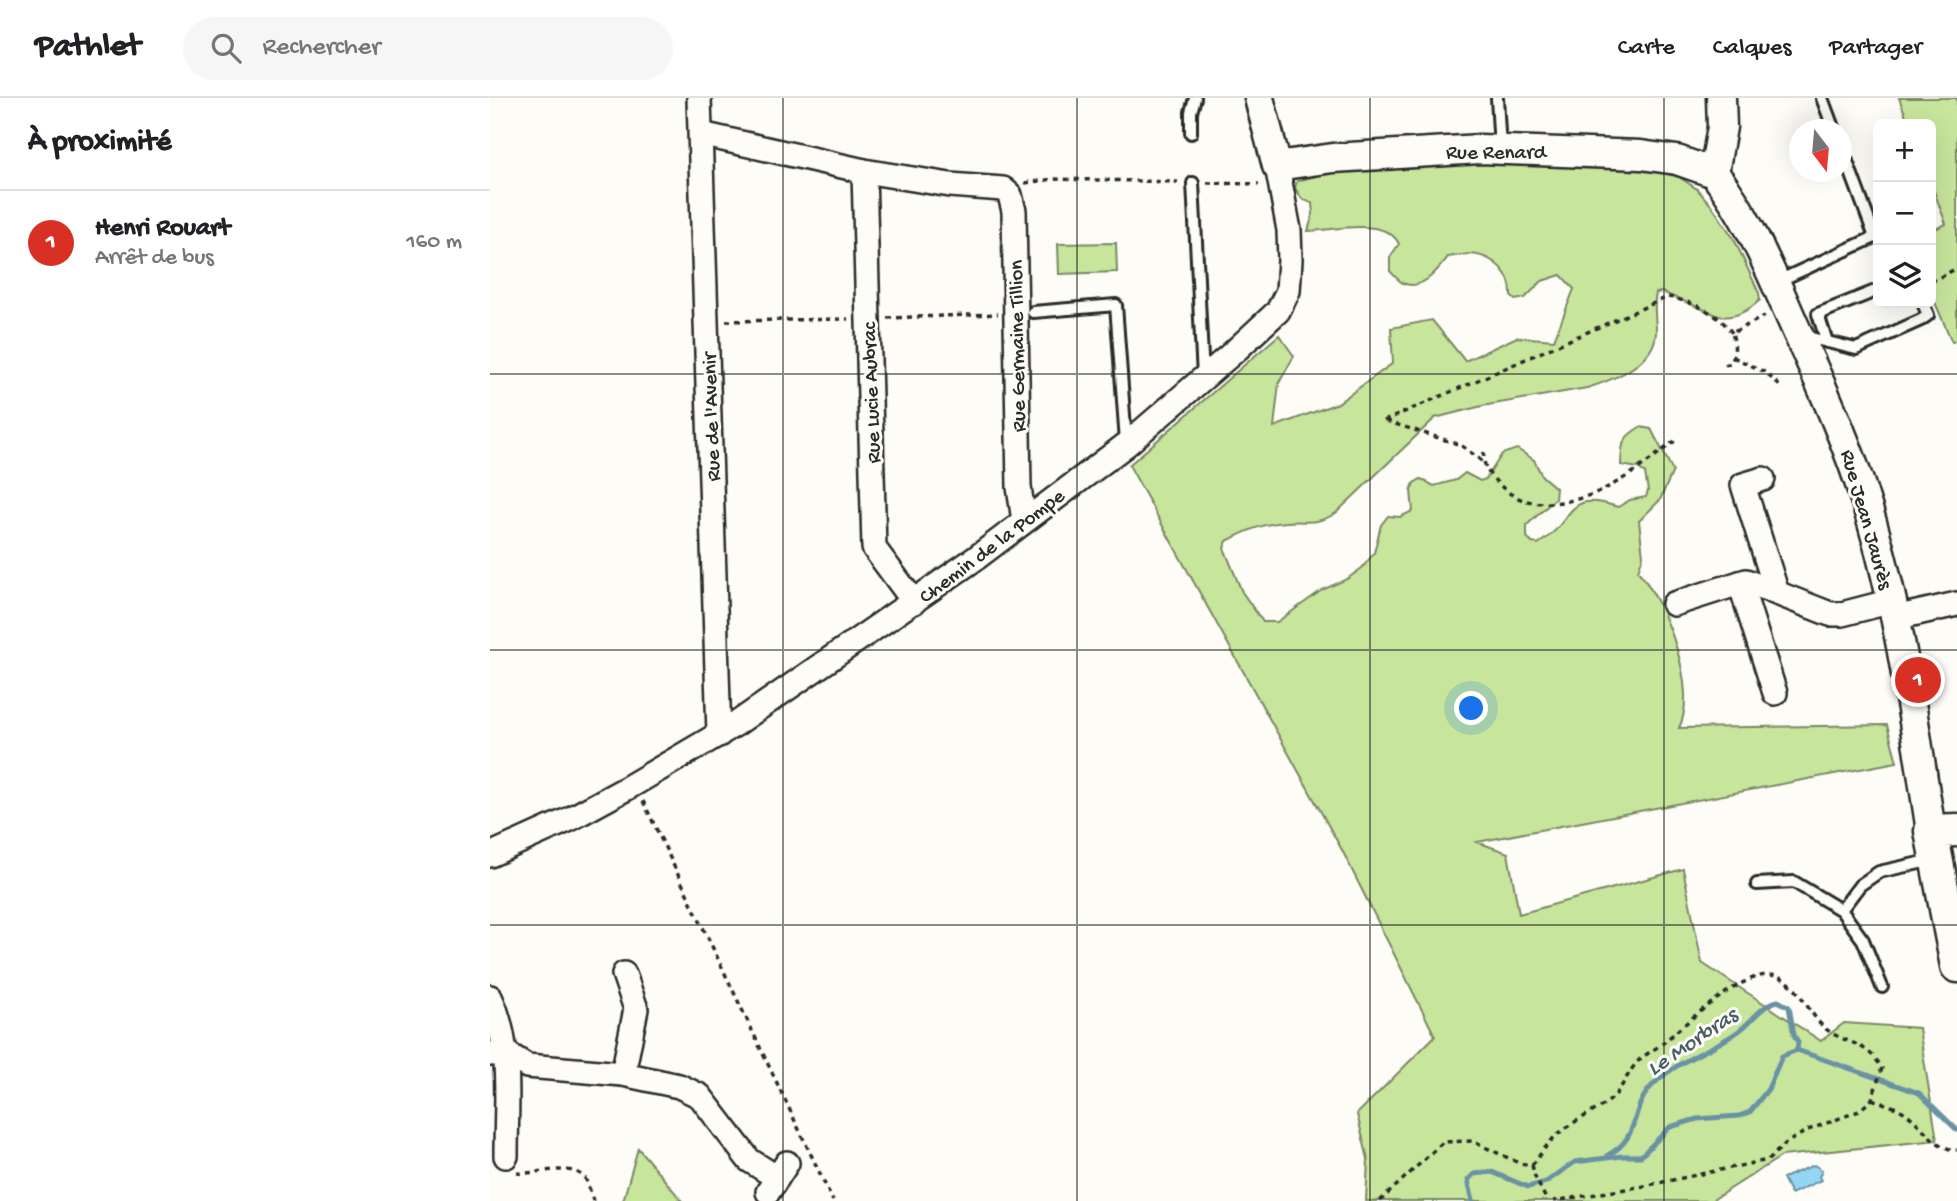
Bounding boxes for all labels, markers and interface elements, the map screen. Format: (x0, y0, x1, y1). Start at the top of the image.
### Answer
search box (183, 17, 673, 80)
text: Pathlet (35, 29, 141, 67)
icon: search (207, 29, 245, 67)
text: Rechercher (263, 33, 380, 64)
text: Carte (1618, 34, 1675, 63)
text: Calques (1713, 34, 1791, 63)
text: Partager (1829, 34, 1922, 63)
north arrow (1789, 119, 1852, 182)
map controls (1873, 119, 1936, 308)
button: + (1873, 119, 1936, 182)
text: À proximité (28, 126, 172, 161)
street label: Rue Renard (1446, 142, 1548, 167)
button: − (1873, 182, 1936, 245)
text: Henri Rouart (95, 214, 230, 245)
text: 1 (46, 229, 56, 256)
text: 160 m (406, 229, 462, 256)
text: Arrêt de bus (95, 245, 214, 272)
button: layers (1873, 245, 1936, 308)
street label: Rue Germaine Tillion (1005, 260, 1034, 432)
street label: Rue Lucie Aubrac (859, 321, 888, 464)
street label: Rue de l'Avenir (699, 350, 728, 482)
street label: Rue Jean Jaurès (1833, 447, 1897, 594)
street label: Chemin de la Pompe (915, 484, 1072, 611)
pin: 1 (1895, 654, 1941, 706)
your location (1454, 691, 1488, 725)
water label: Le Morbras (1643, 1001, 1745, 1083)

